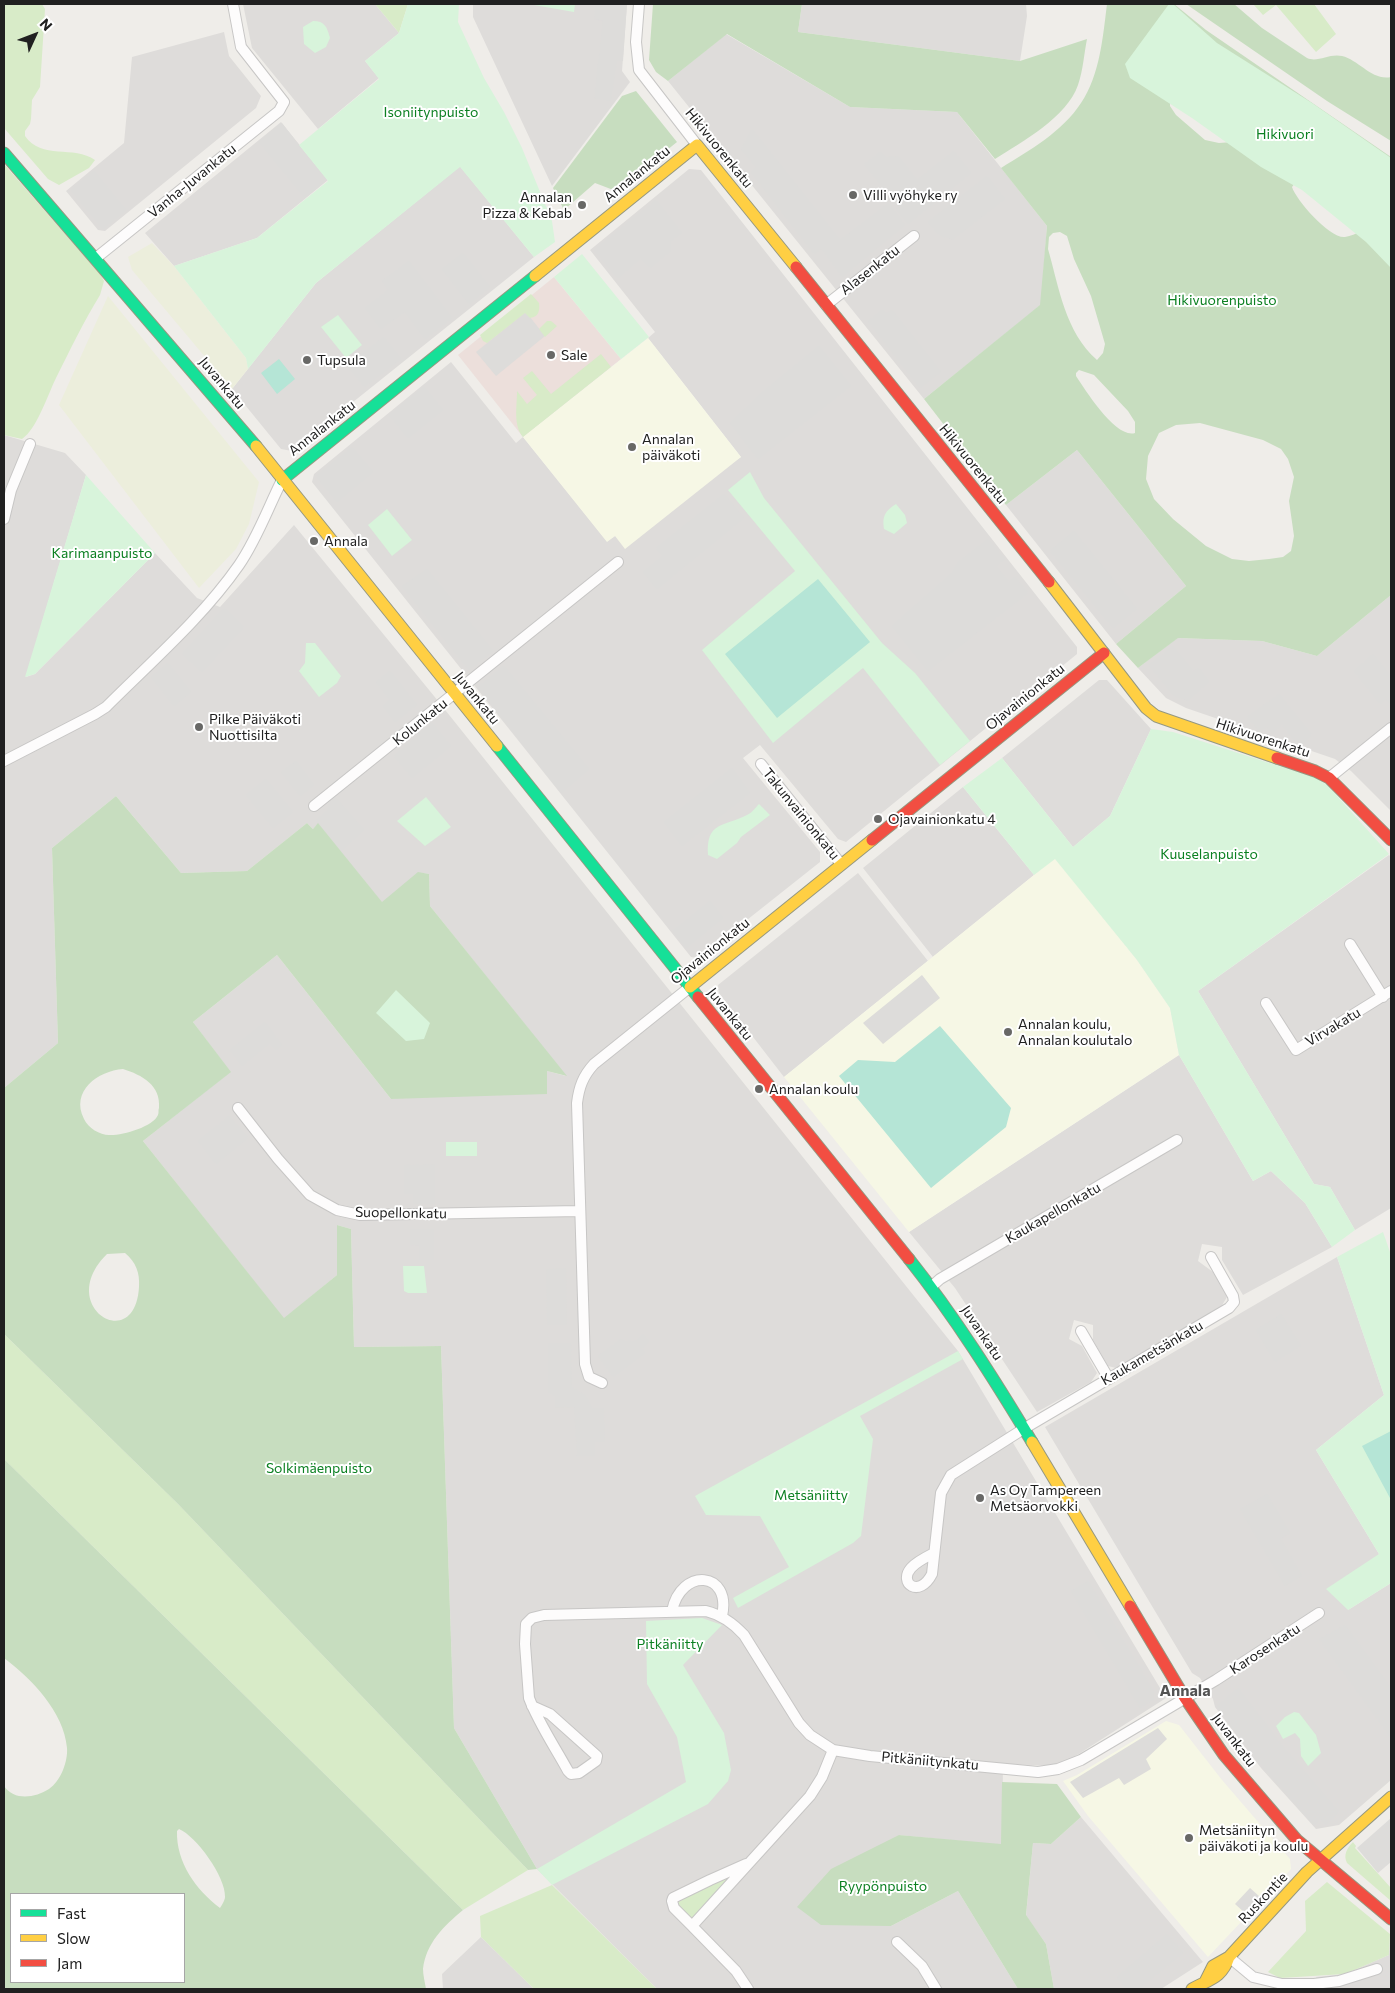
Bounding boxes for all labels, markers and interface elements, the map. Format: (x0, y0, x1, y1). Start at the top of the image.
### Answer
north arrow (10, 10, 60, 60)
text: N (37, 15, 56, 34)
park label: Isoniitynpuisto (384, 104, 478, 120)
street label: Hikivuorenkatu (682, 105, 756, 191)
park label: Hikivuori (1256, 126, 1314, 142)
street label: Vanha-Juvankatu (145, 140, 239, 222)
street label: Annalankatu (600, 142, 674, 206)
place label: Villi vyöhyke ry (863, 187, 957, 203)
place label: Annalan Pizza & Kebab (483, 189, 572, 222)
marker: Villi vyöhyke ry (847, 189, 859, 201)
marker: Annalan Pizza & Kebab (576, 199, 588, 211)
street label: Alasenkatu (837, 242, 903, 298)
park label: Hikivuorenpuisto (1167, 292, 1277, 308)
place label: Sale (561, 347, 587, 363)
marker: Sale (545, 349, 557, 361)
place label: Tupsula (317, 352, 366, 368)
street label: Juvankatu (195, 354, 249, 412)
marker: Tupsula (301, 354, 313, 366)
street label: Annalankatu (285, 397, 359, 459)
street label: Hikivuorenkatu (936, 421, 1010, 507)
place label: Annalan päiväkoti (642, 431, 700, 464)
marker: Annalan päiväkoti (626, 441, 638, 453)
place label: Annala (324, 533, 368, 549)
marker: Annala (308, 535, 320, 547)
park label: Karimaanpuisto (52, 545, 152, 561)
street label: Ojavainionkatu (982, 660, 1068, 734)
street label: Juvankatu (451, 668, 503, 728)
street label: Kolunkatu (389, 695, 451, 749)
place label: Pilke Päiväkoti Nuottisilta (209, 711, 301, 744)
street label: Hikivuorenkatu (1214, 715, 1312, 761)
marker: Pilke Päiväkoti Nuottisilta (193, 721, 205, 733)
street label: Takunvainionkatu (759, 765, 843, 863)
place label: Ojavainionkatu 4 (888, 811, 996, 827)
marker: Ojavainionkatu 4 (872, 813, 884, 825)
park label: Kuuselanpuisto (1160, 846, 1258, 862)
street label: Ojavainionkatu (667, 914, 753, 988)
street label: Juvankatu (704, 984, 756, 1044)
street label: Virvakatu (1302, 1004, 1364, 1050)
place label: Annalan koulu, Annalan koulutalo (1018, 1016, 1132, 1048)
marker: Annalan koulu, Annalan koulutalo (1002, 1026, 1014, 1038)
place label: Annalan koulu (769, 1081, 858, 1097)
marker: Annalan koulu (753, 1083, 765, 1095)
street label: Kaukapellonkatu (1002, 1179, 1104, 1247)
street label: Suopellonkatu (355, 1204, 447, 1222)
street label: Juvankatu (957, 1302, 1007, 1364)
street label: Kaukametsänkatu (1098, 1317, 1206, 1389)
park label: Solkimäenpuisto (266, 1460, 372, 1476)
place label: As Oy Tampereen Metsäorvokki (990, 1482, 1101, 1514)
park label: Metsäniitty (774, 1487, 848, 1503)
marker: As Oy Tampereen Metsäorvokki (974, 1492, 986, 1504)
street label: Karosenkatu (1227, 1620, 1303, 1678)
park label: Pitkäniitty (637, 1636, 703, 1652)
district label: Annala (1159, 1681, 1211, 1701)
street label: Juvankatu (1208, 1710, 1260, 1770)
street label: Pitkäniitynkatu (881, 1748, 979, 1774)
place label: Metsäniityn päiväkoti ja koulu (1199, 1822, 1308, 1854)
marker: Metsäniityn päiväkoti ja koulu (1183, 1832, 1195, 1844)
street label: Ruskontie (1235, 1869, 1291, 1927)
park label: Ryypönpuisto (839, 1878, 927, 1894)
legend (10, 1893, 185, 1983)
text: Fast (57, 1904, 86, 1922)
text: Slow (57, 1929, 90, 1947)
text: Jam (57, 1954, 82, 1972)

